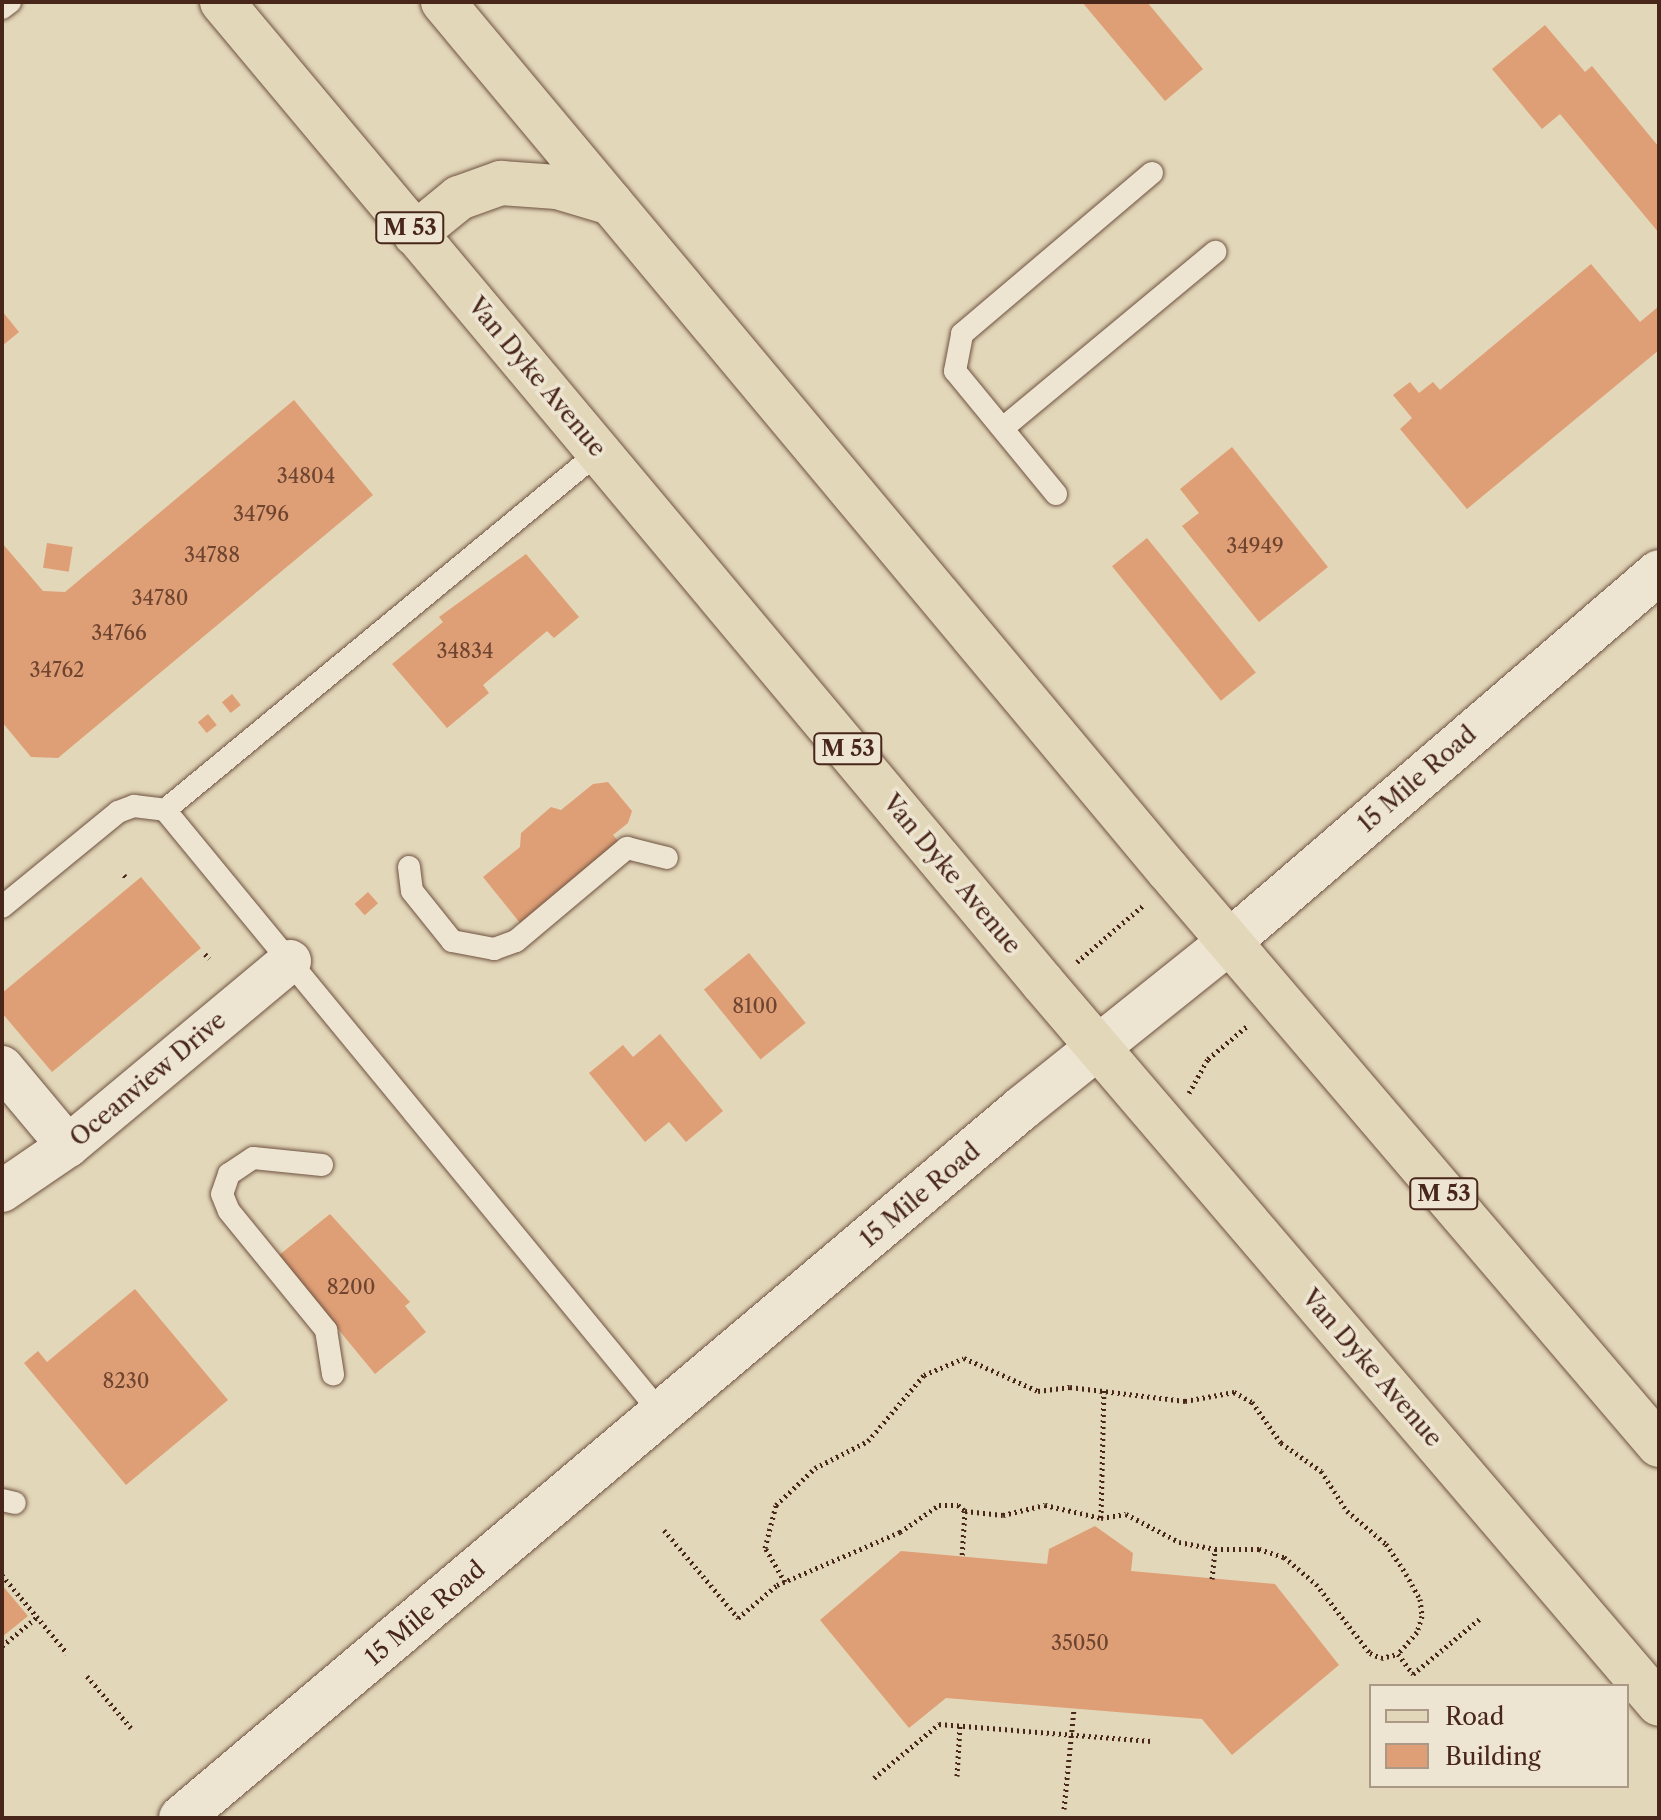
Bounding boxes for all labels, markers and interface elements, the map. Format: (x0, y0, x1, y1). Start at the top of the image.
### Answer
road number: M 53 (374, 210, 446, 246)
street label: Van Dyke Avenue (462, 291, 612, 463)
house number: 34804 (277, 464, 335, 488)
house number: 34796 (233, 502, 289, 526)
house number: 34949 (1226, 534, 1284, 558)
house number: 34788 (184, 543, 240, 567)
house number: 34780 (132, 586, 188, 610)
house number: 34766 (91, 621, 147, 645)
house number: 34834 (437, 639, 493, 663)
house number: 34762 (29, 658, 85, 682)
street label: 15 Mile Road (1352, 720, 1482, 838)
road number: M 53 (812, 731, 884, 767)
street label: Van Dyke Avenue (877, 788, 1027, 960)
house number: 8100 (732, 994, 778, 1018)
street label: Oceanview Drive (64, 1005, 232, 1153)
street label: 15 Mile Road (854, 1137, 986, 1253)
road number: M 53 (1408, 1176, 1480, 1212)
house number: 8200 (327, 1275, 375, 1299)
street label: Van Dyke Avenue (1296, 1283, 1448, 1453)
house number: 8230 (102, 1369, 150, 1393)
street label: 15 Mile Road (359, 1555, 491, 1671)
house number: 35050 (1051, 1631, 1109, 1655)
legend (1369, 1684, 1629, 1788)
text: Road (1445, 1702, 1504, 1731)
text: Building (1445, 1742, 1541, 1771)

